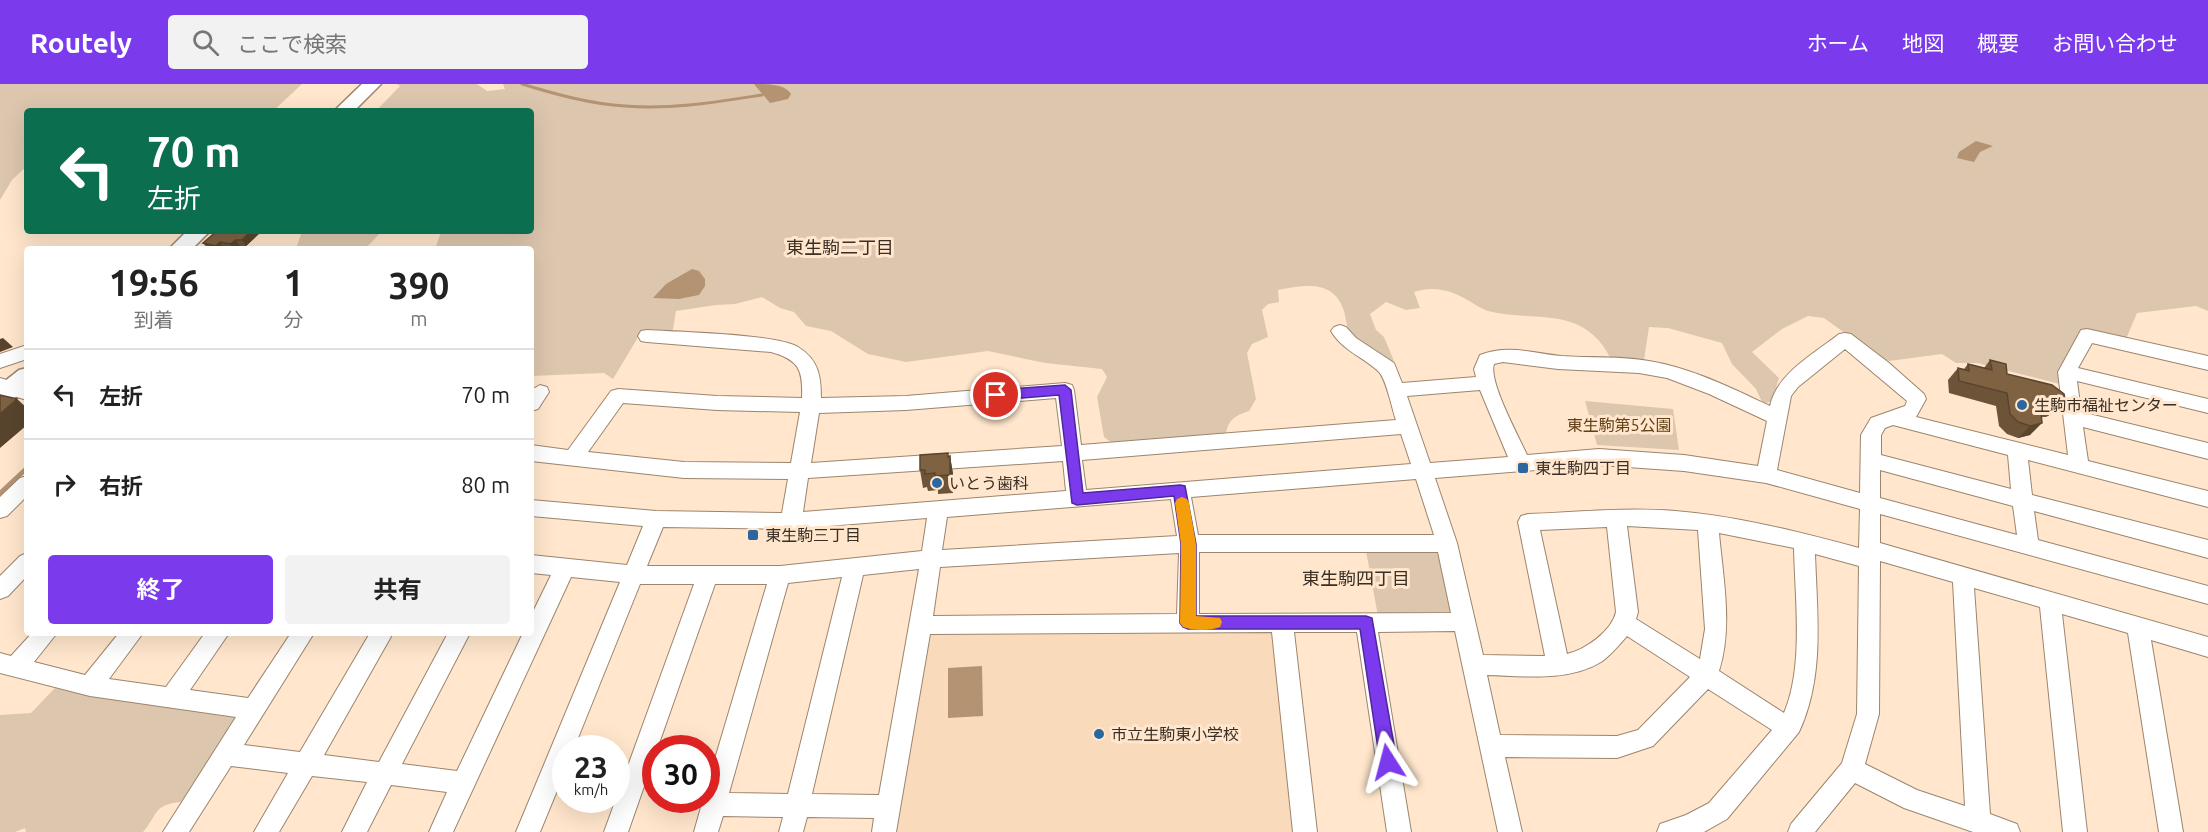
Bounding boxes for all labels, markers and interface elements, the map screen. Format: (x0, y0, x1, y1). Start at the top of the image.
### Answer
search box (168, 15, 588, 69)
icon: search (189, 26, 222, 59)
text: Routely (30, 27, 132, 58)
text: ここで検索 (237, 31, 347, 56)
text: ホーム (1807, 31, 1869, 55)
text: 地図 (1902, 31, 1944, 55)
text: 概要 (1977, 31, 2019, 55)
text: お問い合わせ (2052, 31, 2178, 55)
text: 70 m (147, 128, 241, 175)
icon: left (48, 132, 126, 210)
text: 左折 (147, 183, 201, 213)
district label: 東生駒二丁目 (786, 237, 894, 257)
text: 19:56 (109, 262, 199, 303)
text: 1 (283, 262, 304, 303)
text: 390 (388, 265, 449, 306)
text: m (410, 307, 428, 330)
text: 到着 (134, 308, 174, 331)
text: 分 (284, 308, 304, 331)
pin (970, 369, 1021, 420)
icon: left (48, 378, 81, 411)
icon: arrive (979, 378, 1012, 411)
text: 70 m (461, 382, 510, 407)
text: 左折 (99, 383, 143, 408)
place label: 生駒市福祉センター (2034, 396, 2178, 414)
marker: 生駒市福祉センター (2015, 398, 2029, 412)
park label: 東生駒第5公園 (1566, 416, 1672, 434)
place label: 東生駒四丁目 (1535, 459, 1631, 477)
marker: 東生駒四丁目 (1516, 461, 1530, 475)
icon: right (48, 468, 81, 501)
text: 80 m (461, 472, 510, 497)
text: 右折 (99, 473, 143, 498)
place label: いとう歯科 (949, 474, 1029, 492)
marker: いとう歯科 (930, 476, 944, 490)
place label: 東生駒三丁目 (765, 526, 861, 544)
marker: 東生駒三丁目 (746, 528, 760, 542)
button: 終了 (48, 555, 273, 624)
button: 共有 (285, 555, 510, 624)
district label: 東生駒四丁目 (1302, 568, 1410, 588)
place label: 市立生駒東小学校 (1111, 725, 1239, 743)
marker: 市立生駒東小学校 (1092, 727, 1106, 741)
position arrow (1356, 730, 1420, 794)
speed limit sign: 30 (642, 735, 720, 813)
text: 23 (574, 750, 608, 784)
text: km/h (574, 781, 608, 798)

